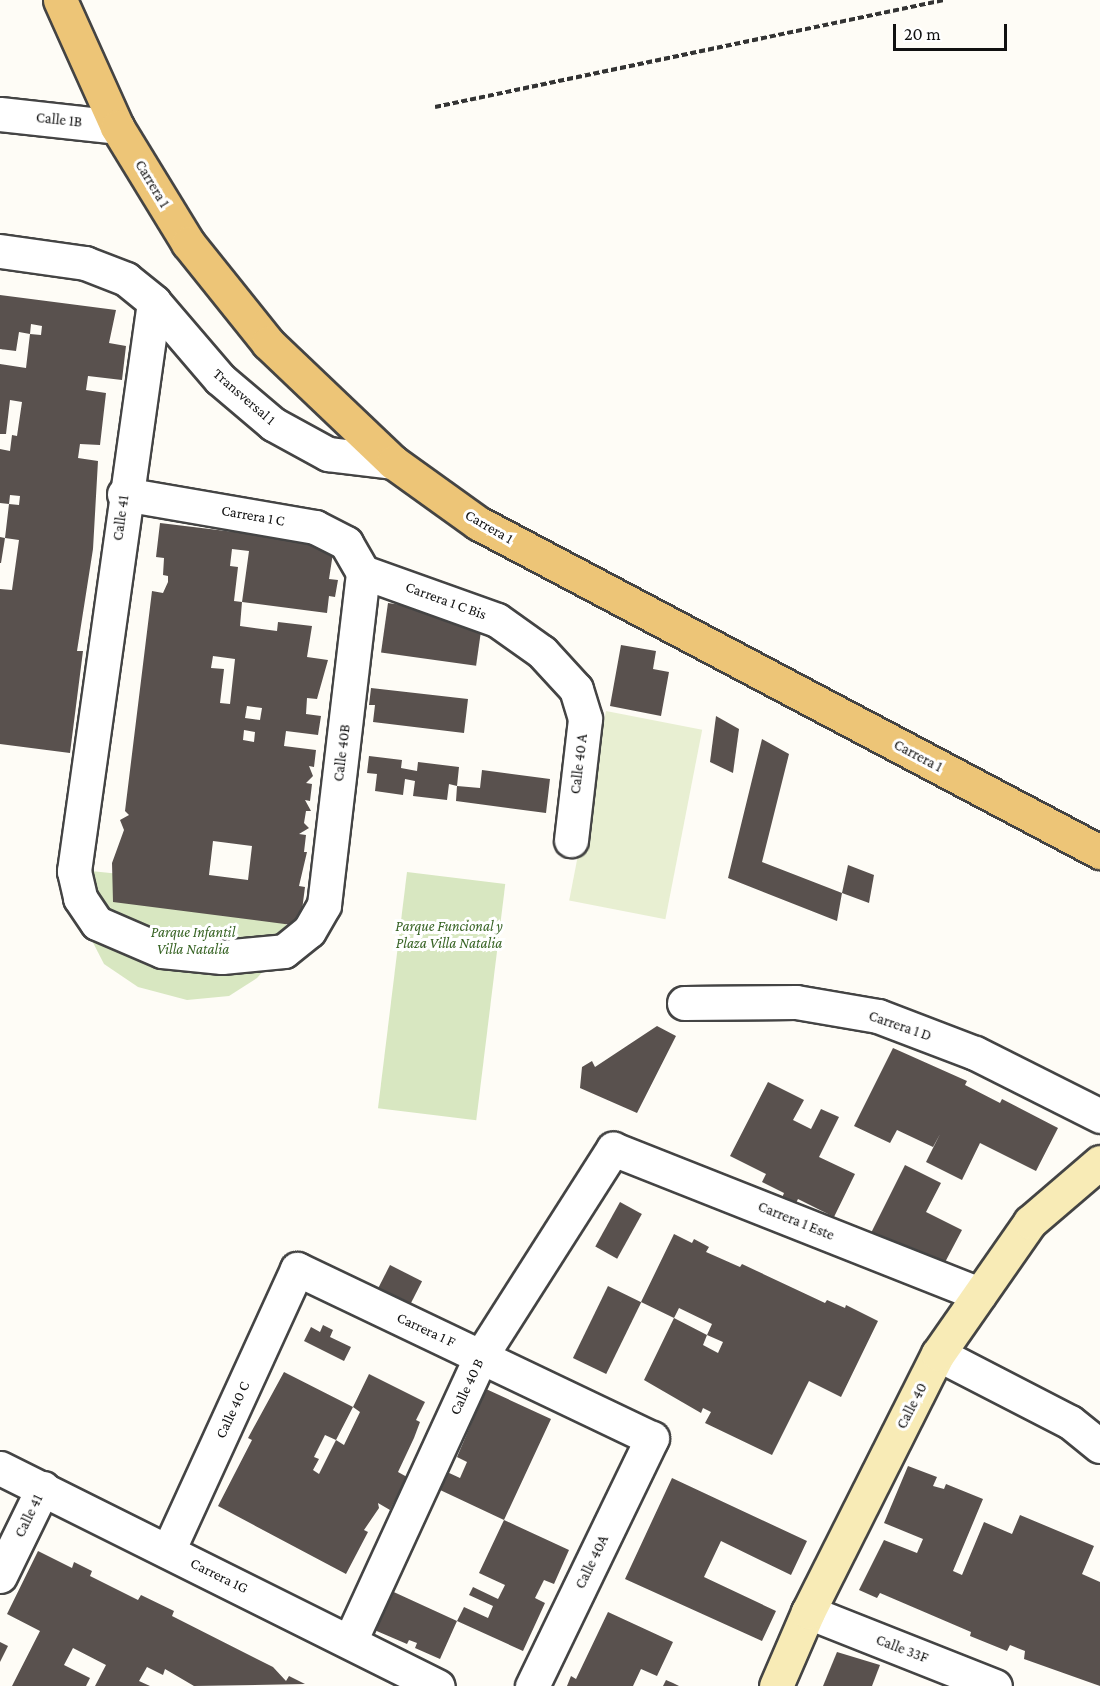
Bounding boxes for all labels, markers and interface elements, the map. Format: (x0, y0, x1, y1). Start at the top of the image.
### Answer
scale bar (896, 12, 1010, 50)
text: 20 m (904, 24, 941, 44)
street label: Calle 1B (35, 109, 83, 131)
street label: Carrera 1 (131, 157, 173, 211)
street label: Transversal 1 (209, 365, 279, 429)
street label: Calle 41 (109, 494, 133, 542)
street label: Carrera 1 C (220, 502, 286, 530)
street label: Carrera 1 (462, 506, 516, 548)
street label: Carrera 1 C Bis (403, 578, 489, 624)
street label: Calle 40B (330, 723, 354, 783)
street label: Calle 40 A (566, 733, 592, 795)
street label: Carrera 1 (891, 736, 945, 776)
park label: Parque Funcional y Plaza Villa Natalia (395, 917, 503, 952)
park label: Parque Infantil Villa Natalia (151, 923, 235, 958)
street label: Carrera 1 D (866, 1007, 934, 1045)
street label: Carrera 1 Este (755, 1198, 837, 1244)
street label: Carrera 1 F (394, 1309, 458, 1351)
street label: Calle 40 B (446, 1356, 488, 1418)
street label: Calle 40 C (212, 1379, 254, 1441)
street label: Calle 40 (893, 1380, 931, 1432)
street label: Calle 41 (11, 1492, 47, 1540)
street label: Calle 40A (571, 1532, 613, 1592)
street label: Carrera 1G (187, 1554, 251, 1598)
street label: Calle 33F (873, 1631, 931, 1667)

